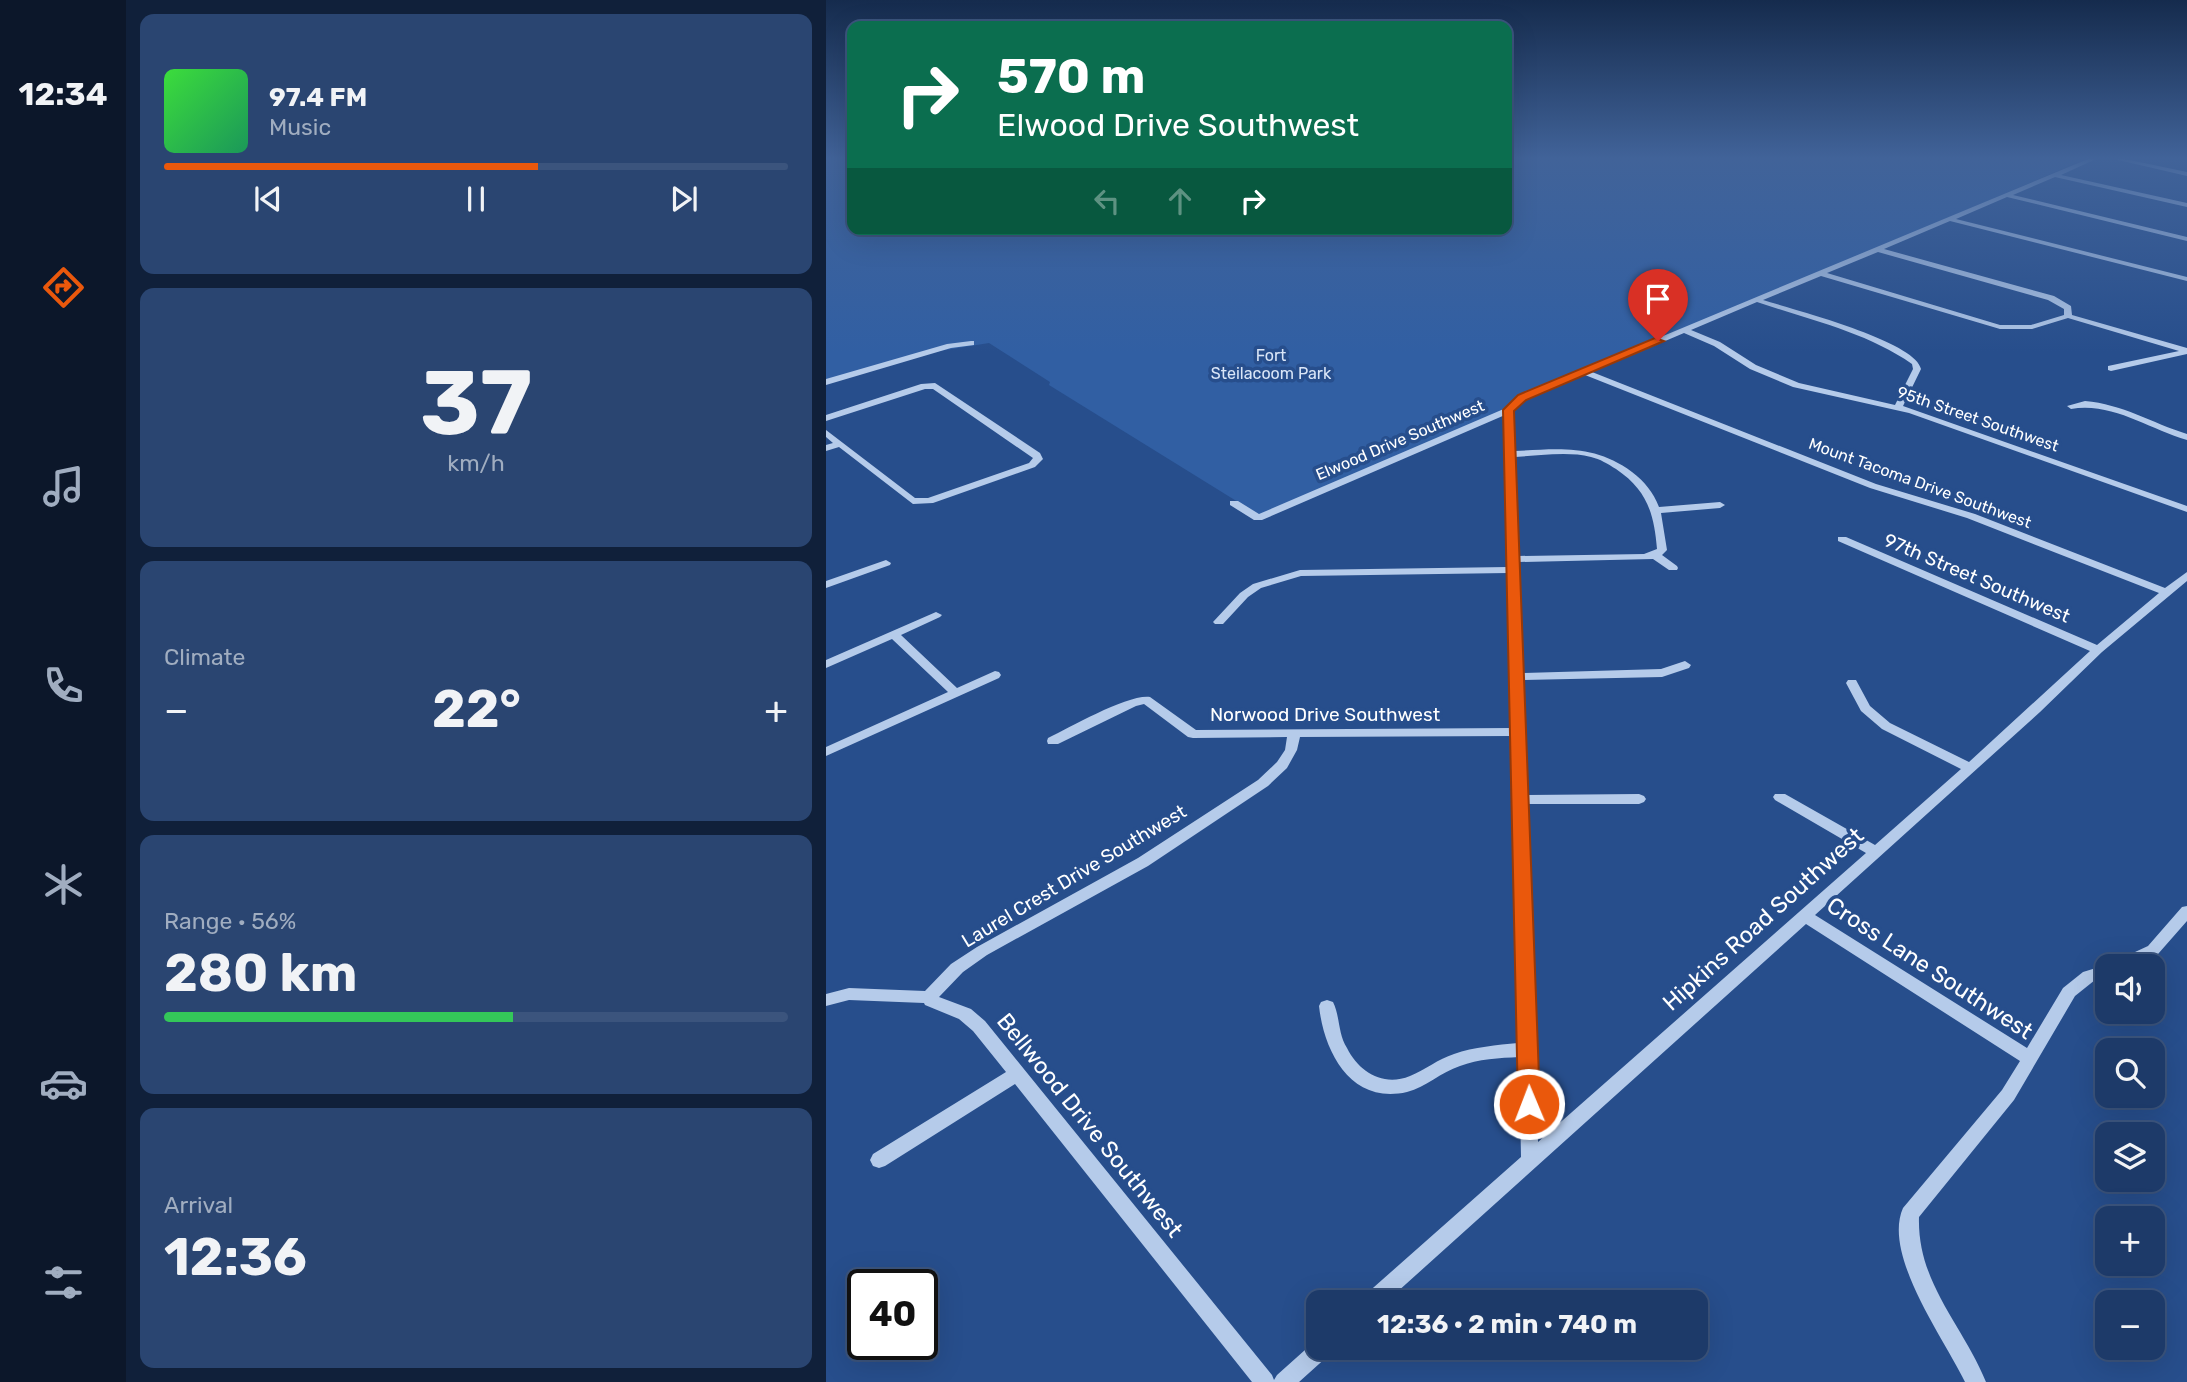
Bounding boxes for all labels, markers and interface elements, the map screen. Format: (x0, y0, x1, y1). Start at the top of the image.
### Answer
text: 570 m (997, 47, 1145, 105)
icon: right (882, 49, 973, 140)
text: 12:34 (19, 75, 108, 113)
text: 97.4 FM (269, 82, 367, 113)
text: Elwood Drive Southwest (997, 106, 1359, 144)
text: Music (269, 113, 331, 141)
icon: previous (249, 180, 287, 218)
icon: pause (457, 180, 495, 218)
icon: next (665, 180, 703, 218)
icon: left (1088, 182, 1126, 220)
icon: ahead (1161, 182, 1199, 220)
icon: right (1234, 182, 1272, 220)
icon: directions (39, 263, 88, 312)
pin (1628, 269, 1688, 341)
icon: arrive (1639, 280, 1677, 318)
park label: Fort Steilacoom Park (1211, 346, 1332, 383)
text: 37 (420, 349, 532, 457)
street label: 95th Street Southwest (1895, 382, 2061, 456)
street label: Elwood Drive Southwest (1313, 396, 1487, 484)
street label: Mount Tacoma Drive Southwest (1806, 434, 2034, 532)
text: km/h (447, 449, 505, 477)
icon: music (39, 462, 88, 511)
street label: 97th Street Southwest (1880, 528, 2074, 628)
text: Climate (164, 643, 245, 671)
icon: phone (39, 661, 88, 710)
text: 22° (432, 678, 521, 740)
text: − (164, 687, 189, 733)
text: + (764, 687, 788, 733)
street label: Norwood Drive Southwest (1210, 703, 1441, 726)
street label: Laurel Crest Drive Southwest (958, 799, 1191, 952)
street label: Hipkins Road Southwest (1657, 821, 1869, 1017)
icon: climate (39, 860, 88, 909)
street label: Cross Lane Southwest (1822, 891, 2038, 1045)
text: Range · 56% (164, 907, 296, 935)
text: 280 km (164, 942, 358, 1004)
map controls (2095, 954, 2165, 1360)
button: sound (2095, 954, 2165, 1024)
street label: Bellwood Drive Southwest (991, 1007, 1189, 1243)
button: search (2095, 1038, 2165, 1108)
icon: car (39, 1059, 88, 1108)
position arrow (1492, 1067, 1566, 1141)
button: layers (2095, 1122, 2165, 1192)
text: Arrival (164, 1191, 233, 1219)
button: + (2095, 1206, 2165, 1276)
text: 12:36 (164, 1226, 307, 1288)
icon: filters (39, 1258, 88, 1307)
speed limit sign: 40 (847, 1269, 938, 1360)
button: − (2095, 1290, 2165, 1360)
text: 12:36 · 2 min · 740 m (1377, 1309, 1637, 1340)

